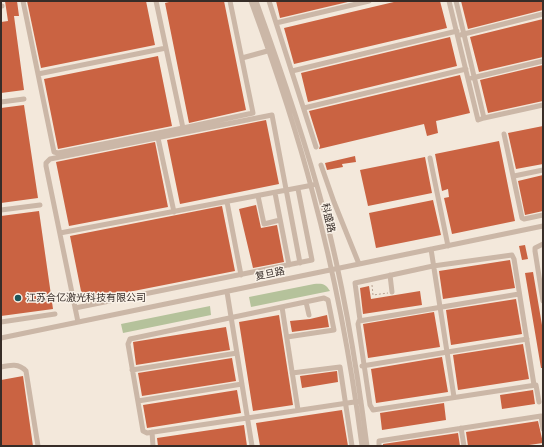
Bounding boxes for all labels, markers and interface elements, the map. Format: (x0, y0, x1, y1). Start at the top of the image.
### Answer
street label: 科盛路 (319, 202, 337, 234)
street label: 复旦路 (254, 265, 286, 283)
place label: 江苏合亿激光科技有限公司 (26, 292, 146, 304)
marker: 江苏合亿激光科技有限公司 (13, 293, 23, 303)

